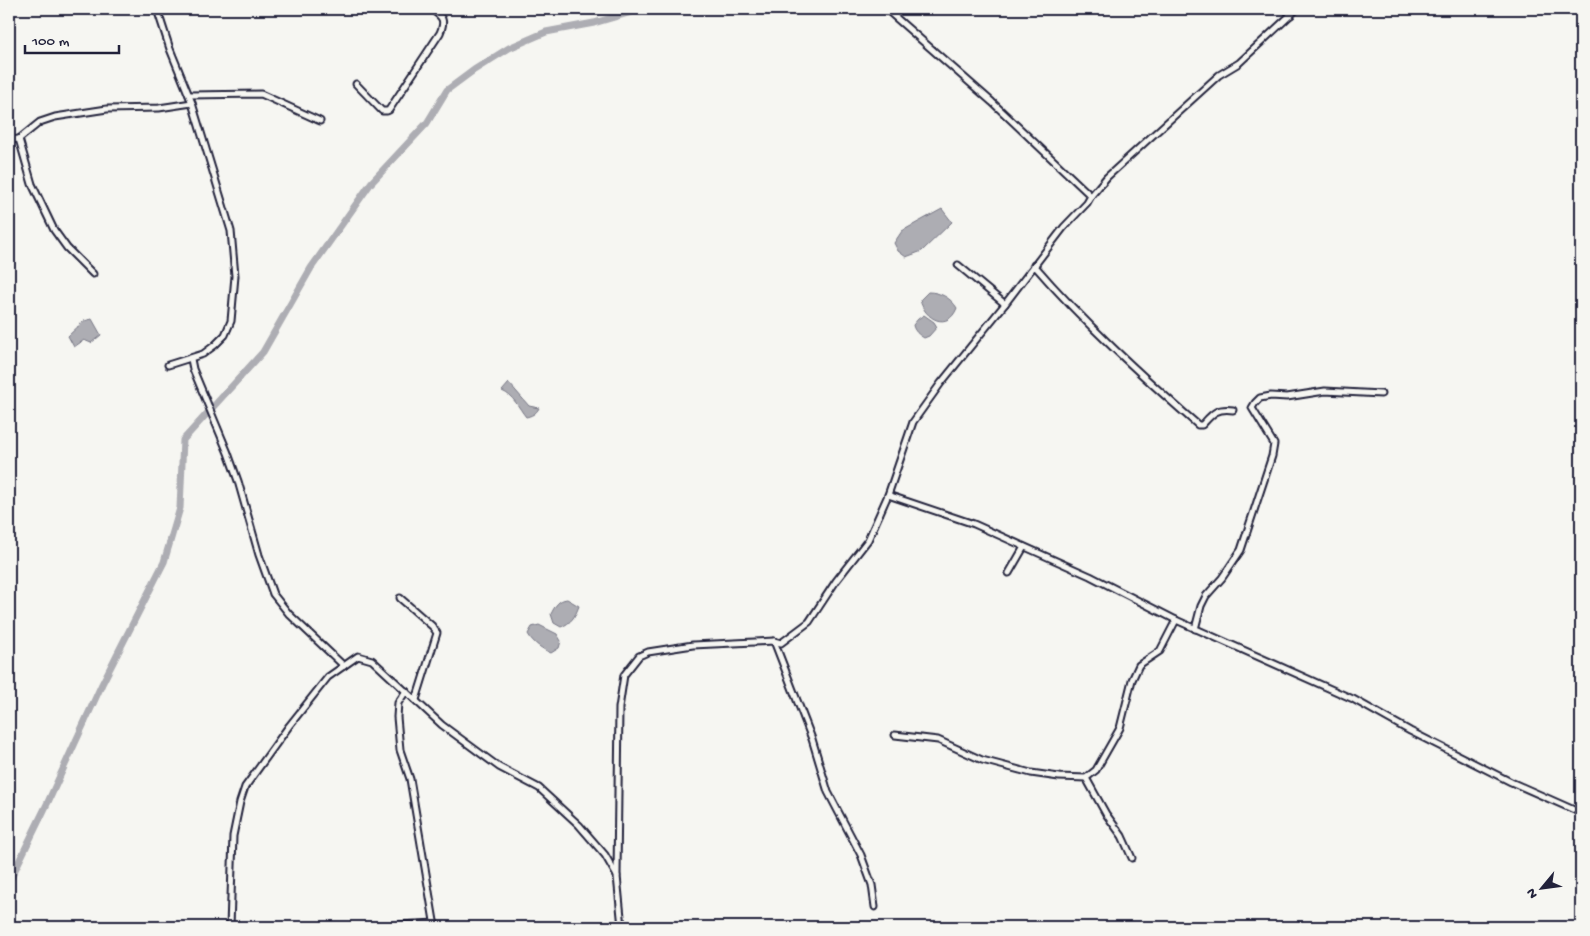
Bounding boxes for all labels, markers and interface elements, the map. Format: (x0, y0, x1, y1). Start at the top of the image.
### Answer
scale bar (25, 22, 119, 54)
text: 100 m (31, 33, 70, 51)
north arrow (1518, 864, 1568, 914)
text: N (1523, 885, 1542, 901)

